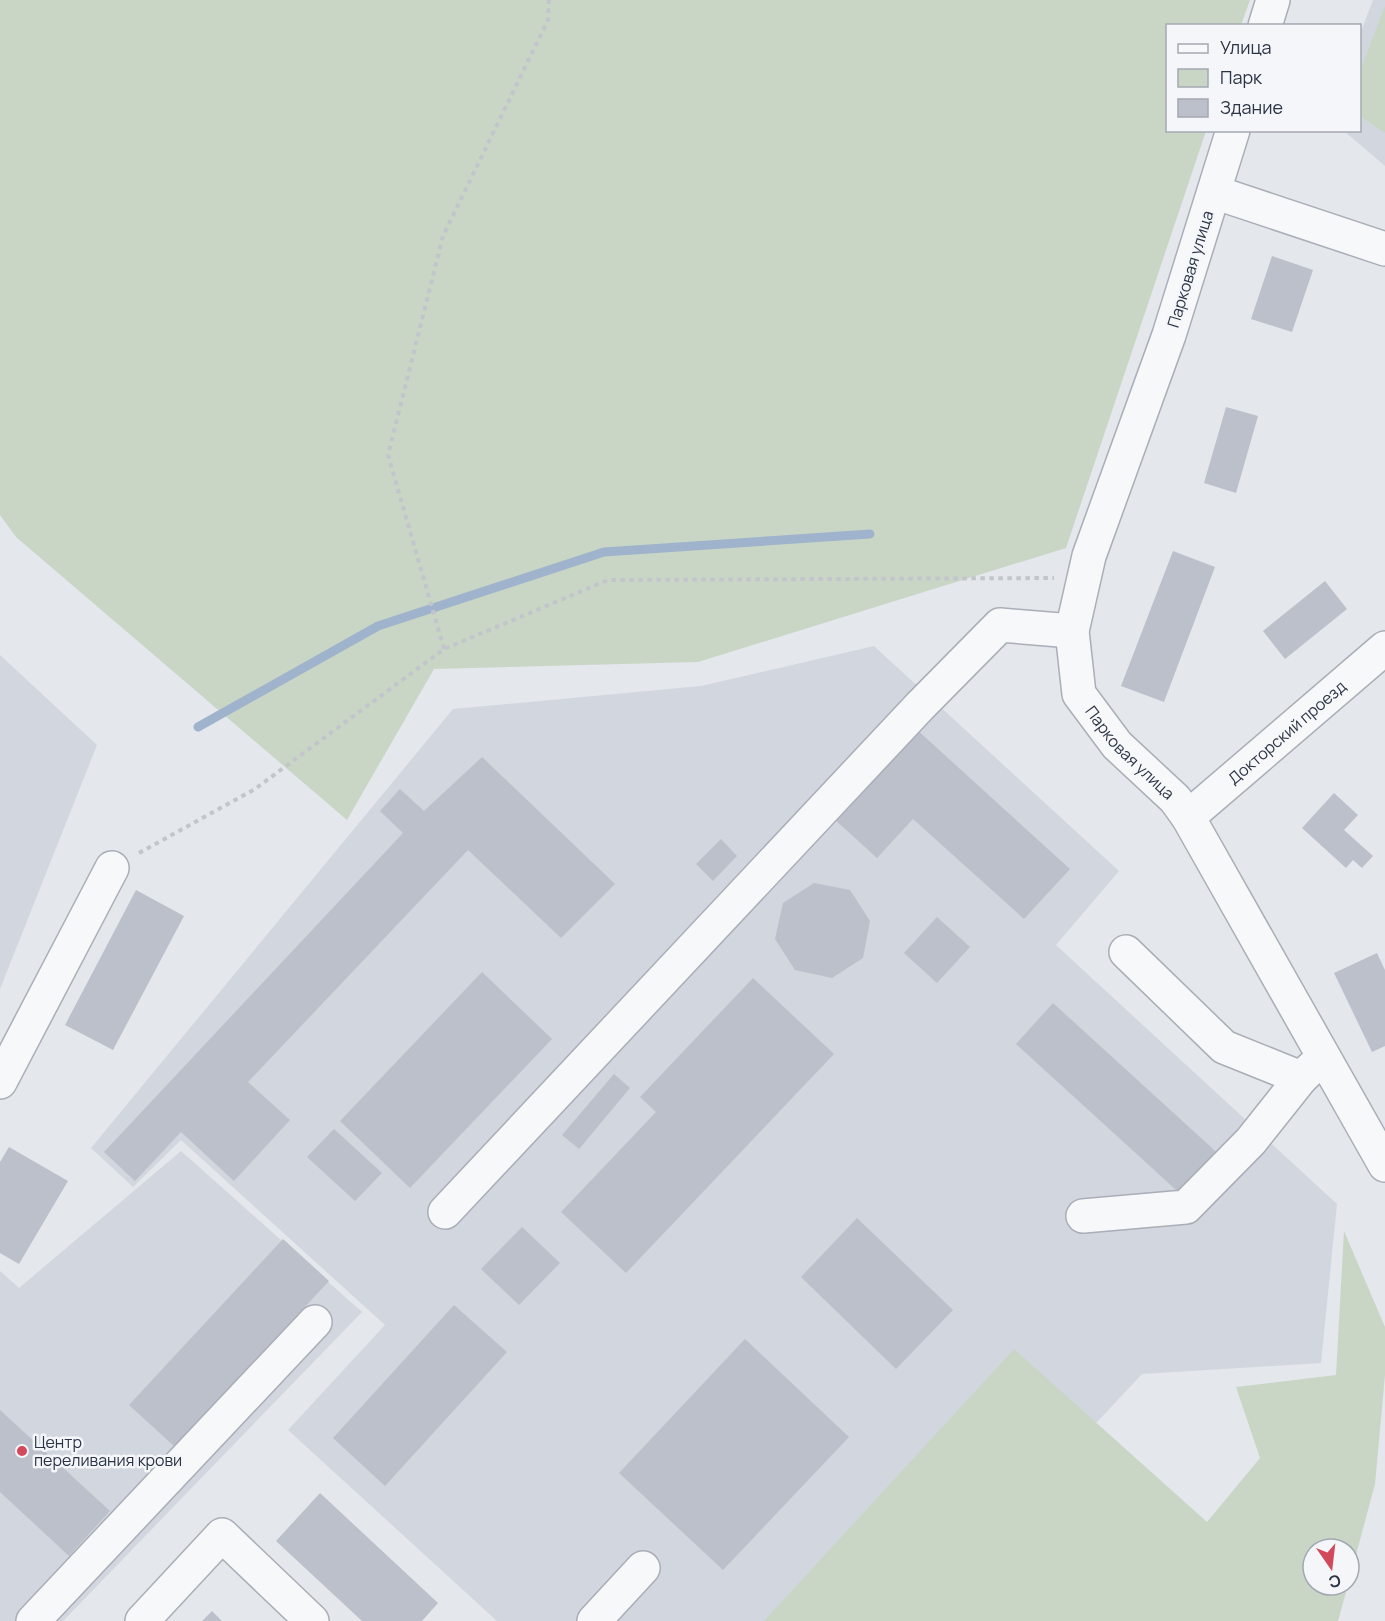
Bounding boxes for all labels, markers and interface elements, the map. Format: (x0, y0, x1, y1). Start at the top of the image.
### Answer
legend (1166, 24, 1361, 132)
text: Улица (1220, 35, 1272, 59)
text: Парк (1220, 65, 1263, 89)
text: Здание (1220, 95, 1283, 119)
street label: Парковая улица (1162, 208, 1218, 330)
street label: Докторский проезд (1223, 675, 1351, 789)
street label: Парковая улица (1080, 701, 1179, 804)
place label: Центр переливания крови (34, 1431, 182, 1471)
marker: Центр переливания крови (15, 1444, 29, 1458)
north arrow (1301, 1537, 1361, 1597)
text: С (1326, 1569, 1343, 1594)

